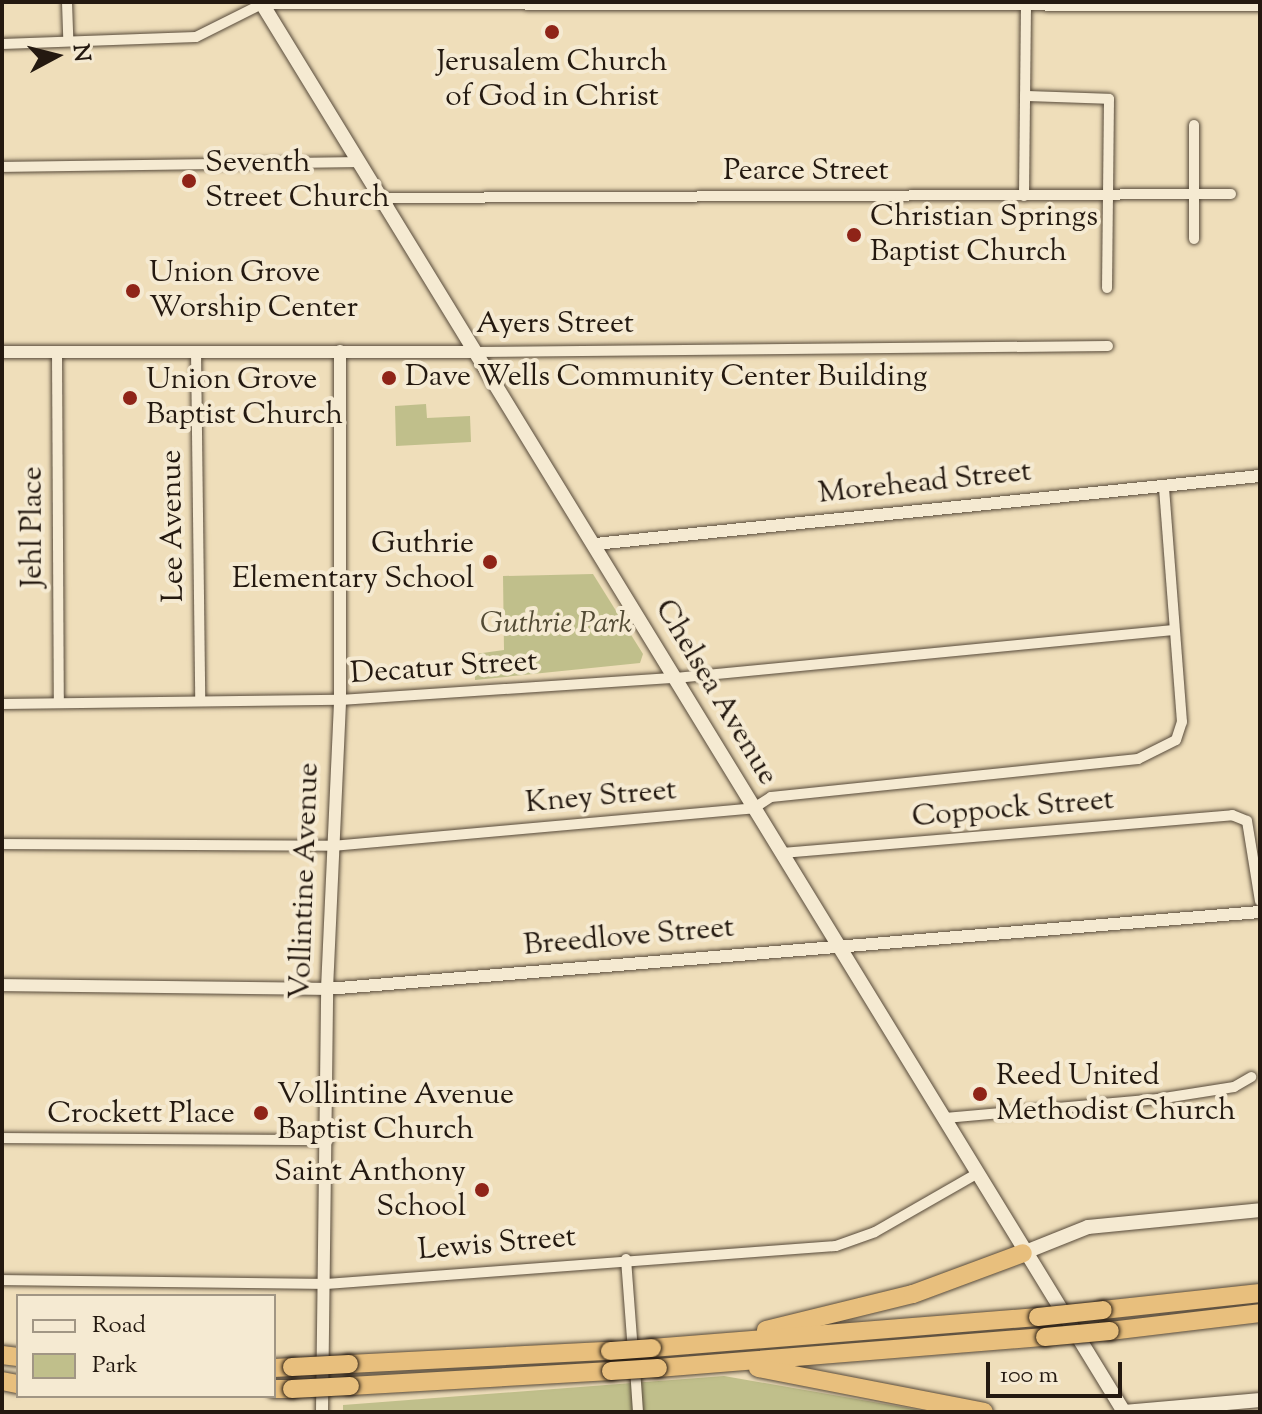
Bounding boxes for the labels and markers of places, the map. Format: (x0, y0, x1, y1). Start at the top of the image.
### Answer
marker: Jerusalem Church of God in Christ (543, 23, 561, 41)
place label: Jerusalem Church of God in Christ (436, 45, 668, 116)
place label: Seventh Street Church (205, 146, 390, 216)
marker: Seventh Street Church (180, 172, 198, 190)
place label: Christian Springs Baptist Church (870, 200, 1098, 270)
marker: Christian Springs Baptist Church (845, 226, 863, 244)
place label: Union Grove Worship Center (149, 256, 358, 326)
marker: Union Grove Worship Center (124, 282, 142, 300)
place label: Dave Wells Community Center Building (405, 360, 927, 396)
place label: Union Grove Baptist Church (146, 363, 343, 434)
marker: Dave Wells Community Center Building (380, 369, 398, 387)
marker: Union Grove Baptist Church (121, 389, 139, 407)
place label: Guthrie Elementary School (232, 527, 474, 598)
marker: Guthrie Elementary School (481, 553, 499, 571)
place label: Reed United Methodist Church (996, 1059, 1236, 1130)
place label: Vollintine Avenue Baptist Church (277, 1078, 514, 1148)
marker: Reed United Methodist Church (971, 1085, 989, 1103)
marker: Vollintine Avenue Baptist Church (252, 1104, 270, 1122)
place label: Saint Anthony School (274, 1155, 466, 1226)
marker: Saint Anthony School (473, 1181, 491, 1199)

